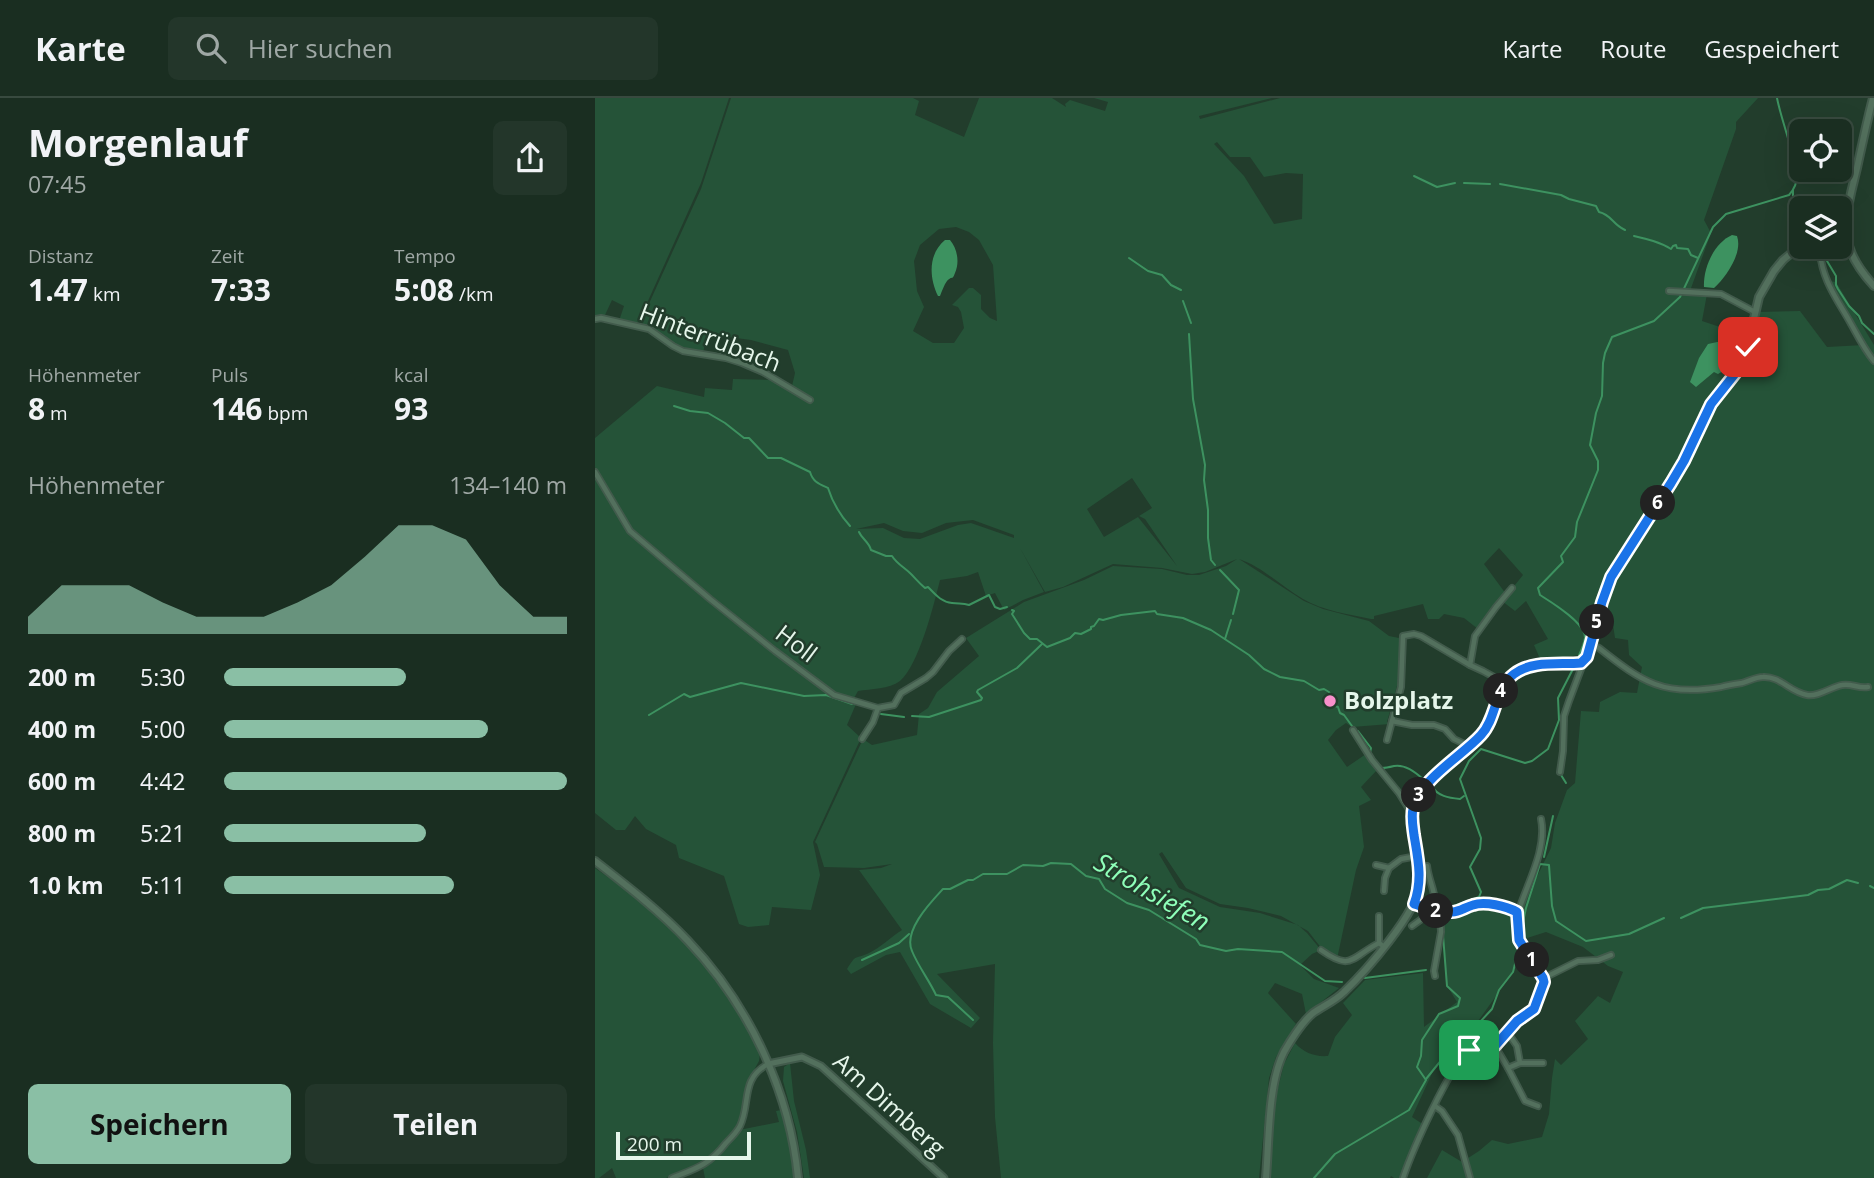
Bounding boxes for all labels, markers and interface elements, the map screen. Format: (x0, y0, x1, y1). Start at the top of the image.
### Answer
search box (168, 17, 658, 80)
text: Karte (35, 26, 126, 71)
icon: search (192, 29, 230, 67)
text: Hier suchen (248, 30, 393, 66)
text: Karte (1502, 32, 1562, 65)
text: Route (1600, 32, 1666, 65)
text: Gespeichert (1704, 32, 1839, 65)
text: Morgenlauf (28, 116, 248, 168)
map controls (1789, 119, 1852, 259)
button: locate (1789, 119, 1852, 182)
button: share (493, 121, 567, 195)
text: 07:45 (28, 168, 87, 200)
button: layers (1789, 196, 1852, 259)
text: Distanz (28, 243, 94, 269)
text: Zeit (211, 243, 244, 269)
text: Tempo (394, 243, 456, 269)
text: 1.47 (28, 269, 88, 310)
text: 7:33 (211, 269, 271, 310)
text: 5:08 (394, 269, 454, 310)
text: km (88, 281, 121, 307)
text: /km (454, 281, 494, 307)
street label: Hinterrübach (635, 294, 786, 379)
pin (1718, 317, 1778, 377)
icon: check (1729, 328, 1767, 366)
text: Höhenmeter (28, 362, 141, 388)
text: Puls (211, 362, 248, 388)
text: kcal (394, 362, 428, 388)
text: 8 (28, 388, 45, 429)
text: 146 (211, 388, 262, 429)
text: 93 (394, 388, 428, 429)
text: m (45, 400, 68, 426)
text: bpm (262, 400, 308, 426)
text: Höhenmeter (28, 469, 165, 501)
text: 134–140 m (449, 469, 567, 501)
pin: 6 (1641, 486, 1675, 520)
text: 6 (1652, 489, 1663, 515)
pin: 5 (1579, 604, 1615, 640)
text: 5 (1591, 608, 1602, 634)
street label: Holl (769, 616, 825, 669)
text: 200 m (28, 661, 96, 693)
text: 5:30 (140, 661, 186, 693)
pin: 4 (1483, 674, 1518, 708)
text: 4 (1495, 677, 1506, 703)
place label: Bolzplatz (1344, 683, 1453, 716)
marker: Bolzplatz (1322, 693, 1338, 709)
text: 400 m (28, 713, 96, 745)
text: 5:00 (140, 713, 186, 745)
text: 600 m (28, 765, 96, 797)
text: 4:42 (140, 765, 186, 797)
pin: 3 (1401, 778, 1437, 812)
text: 3 (1413, 781, 1424, 807)
text: 800 m (28, 817, 96, 849)
text: 5:21 (140, 817, 186, 849)
water label: Strohsiefen (1088, 843, 1217, 939)
text: 1.0 km (28, 869, 104, 901)
text: 5:11 (140, 869, 186, 901)
pin: 2 (1419, 894, 1453, 928)
text: 2 (1430, 897, 1441, 923)
pin: 1 (1515, 942, 1549, 978)
text: 1 (1526, 946, 1537, 972)
pin (1439, 1020, 1499, 1080)
icon: arrive (1450, 1031, 1488, 1069)
street label: Am Dimberg (827, 1045, 953, 1163)
button: Speichern (28, 1084, 291, 1164)
button: Teilen (305, 1084, 567, 1164)
scale bar (616, 1129, 751, 1161)
text: 200 m (627, 1131, 682, 1157)

